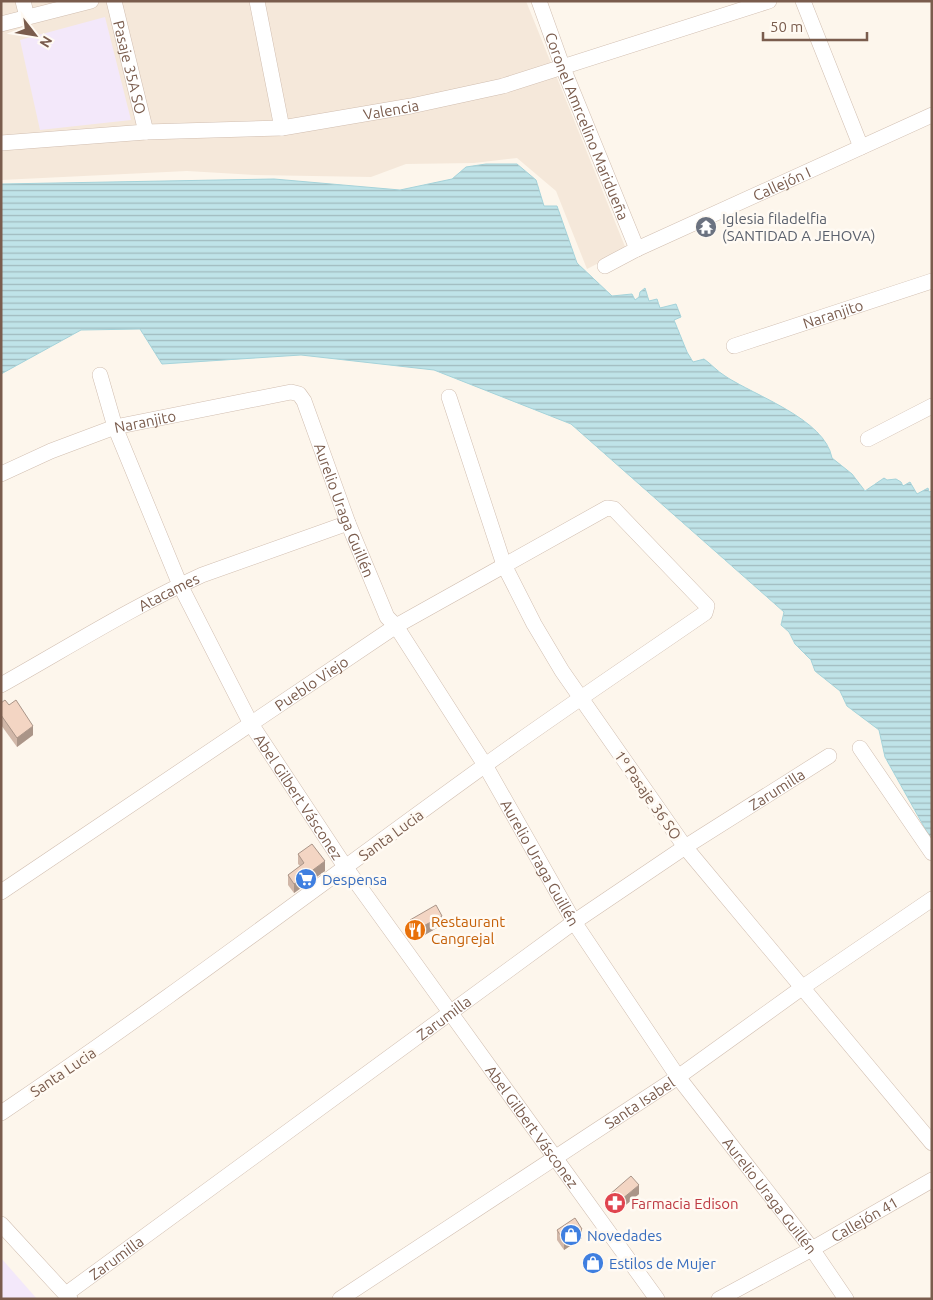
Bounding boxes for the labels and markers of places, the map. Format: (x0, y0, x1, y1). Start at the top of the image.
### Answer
place label: Iglesia filadelfia (SANTIDAD A JEHOVA) (722, 210, 875, 244)
temple icon: Iglesia filadelfia (SANTIDAD A JEHOVA) (694, 215, 718, 239)
supermarket icon: Despensa (294, 867, 318, 891)
place label: Despensa (322, 871, 387, 888)
place label: Restaurant Cangrejal (431, 913, 505, 947)
restaurant icon: Restaurant Cangrejal (403, 918, 427, 942)
pharmacy icon: Farmacia Edison (603, 1191, 627, 1215)
place label: Farmacia Edison (631, 1195, 739, 1212)
shop icon: Novedades (559, 1223, 583, 1247)
place label: Novedades (587, 1227, 662, 1244)
shop icon: Estilos de Mujer (581, 1251, 605, 1275)
place label: Estilos de Mujer (609, 1255, 716, 1272)

